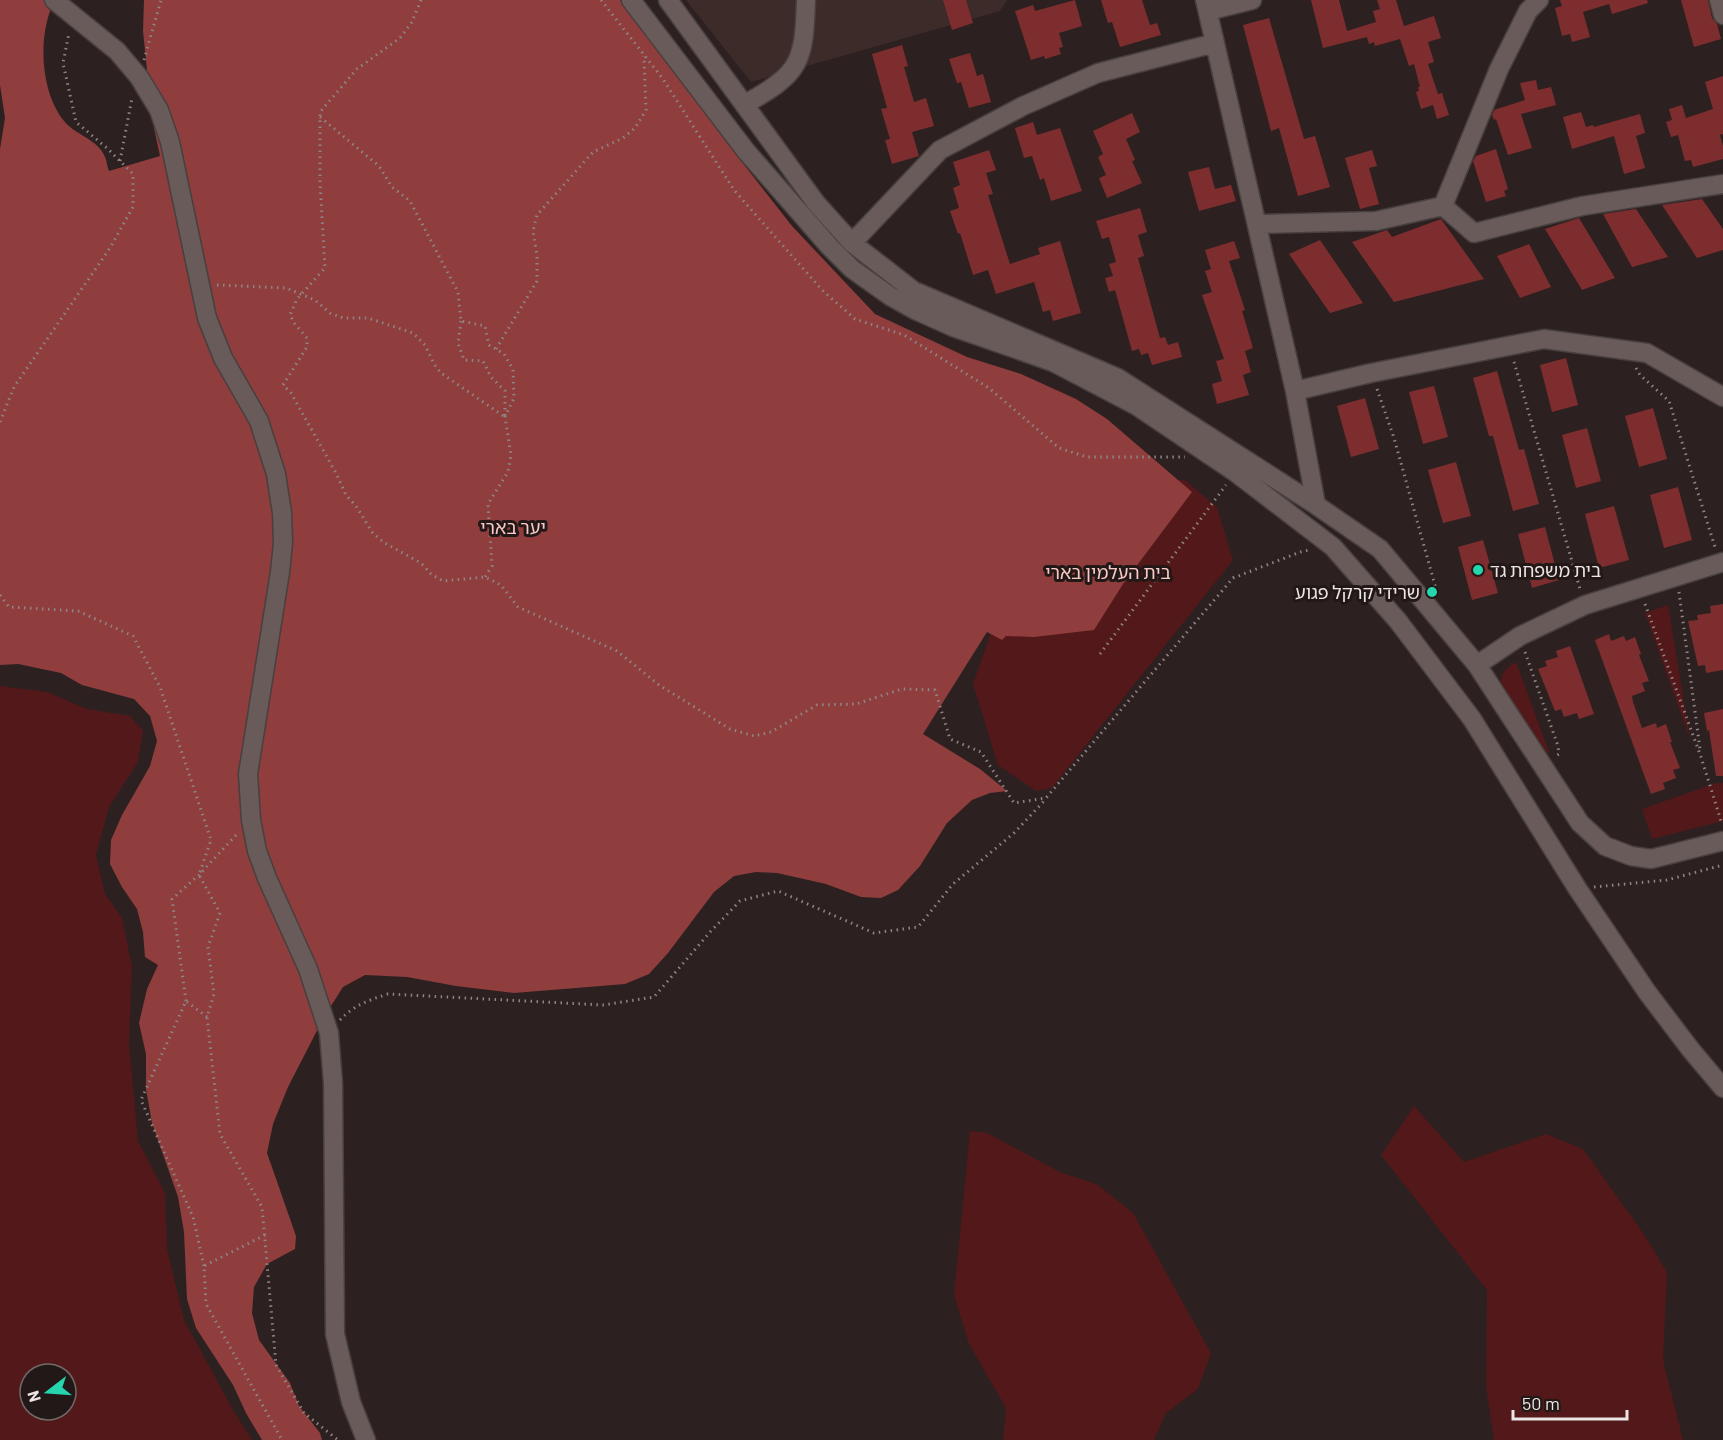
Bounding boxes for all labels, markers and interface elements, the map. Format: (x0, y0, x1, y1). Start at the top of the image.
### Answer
park label: יער בארי (480, 516, 546, 538)
place label: בית משפחת גד (1490, 559, 1601, 581)
park label: בית העלמין בארי (1045, 561, 1171, 583)
marker: בית משפחת גד (1471, 563, 1485, 577)
place label: שרידי קרקל פגוע (1295, 581, 1420, 603)
marker: שרידי קרקל פגוע (1425, 585, 1439, 599)
north arrow (18, 1362, 78, 1422)
scale bar (1513, 1383, 1627, 1421)
text: N (23, 1389, 44, 1404)
text: 50 m (1522, 1392, 1560, 1414)

